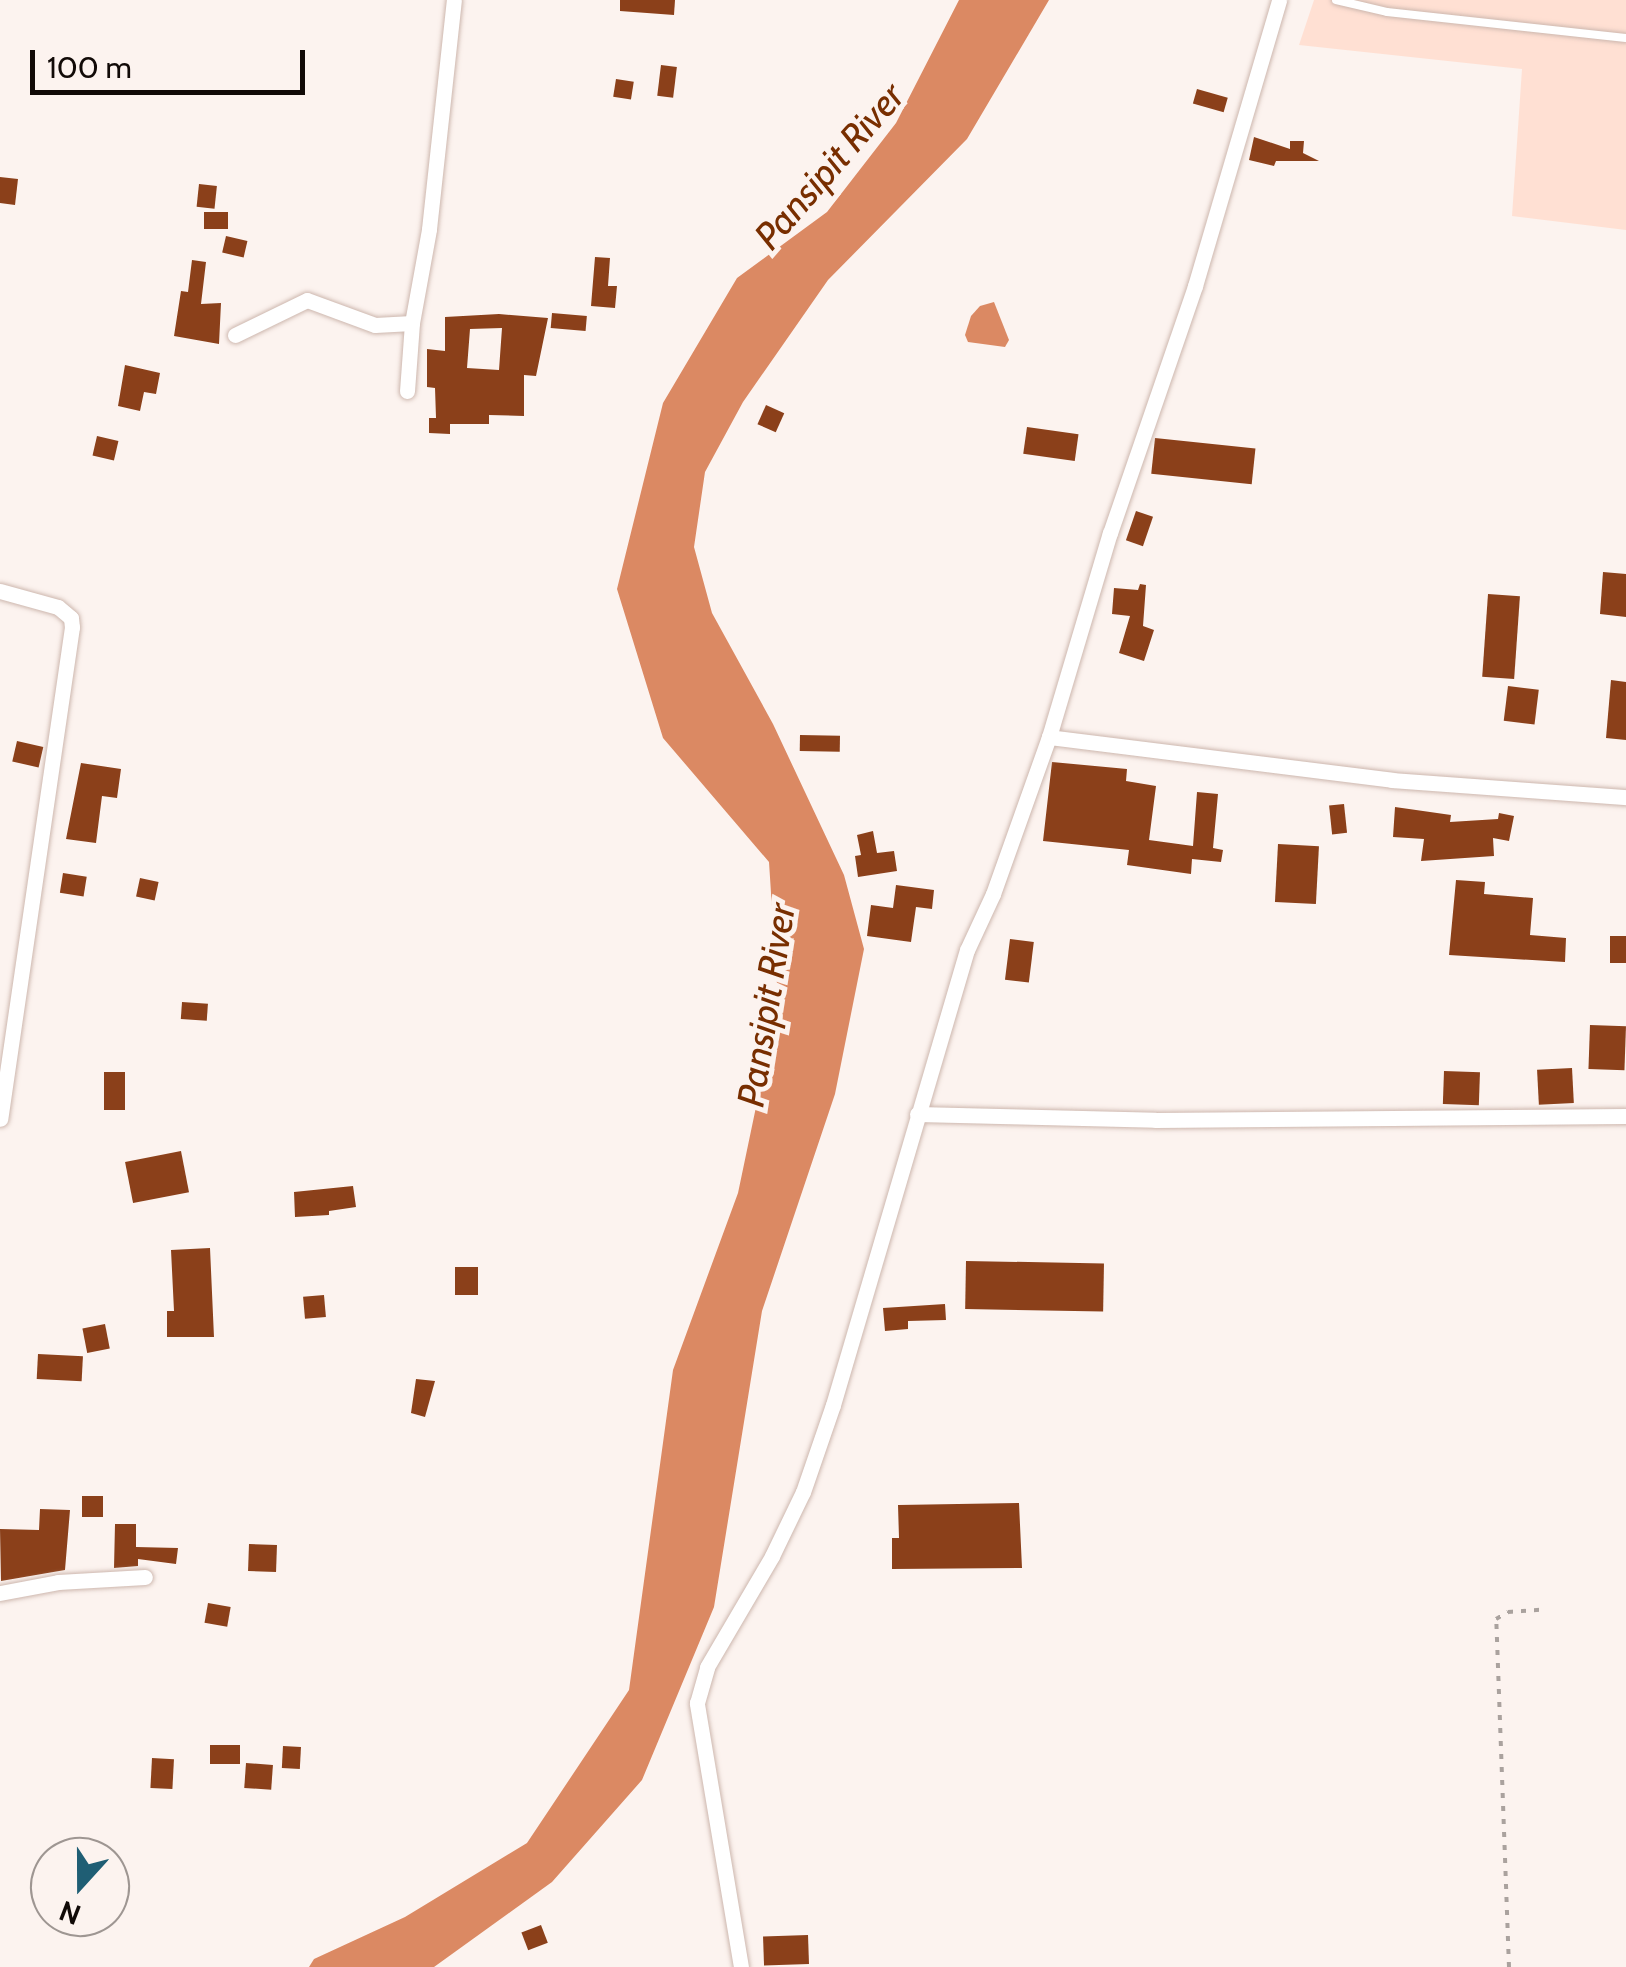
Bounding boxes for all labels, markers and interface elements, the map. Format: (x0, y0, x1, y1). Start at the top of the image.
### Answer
scale bar (35, 30, 310, 92)
text: 100 m (47, 49, 132, 86)
water label: Pansipit River (744, 74, 914, 258)
water label: Pansipit River (727, 900, 805, 1110)
north arrow (30, 1837, 130, 1937)
text: N (55, 1894, 85, 1933)

